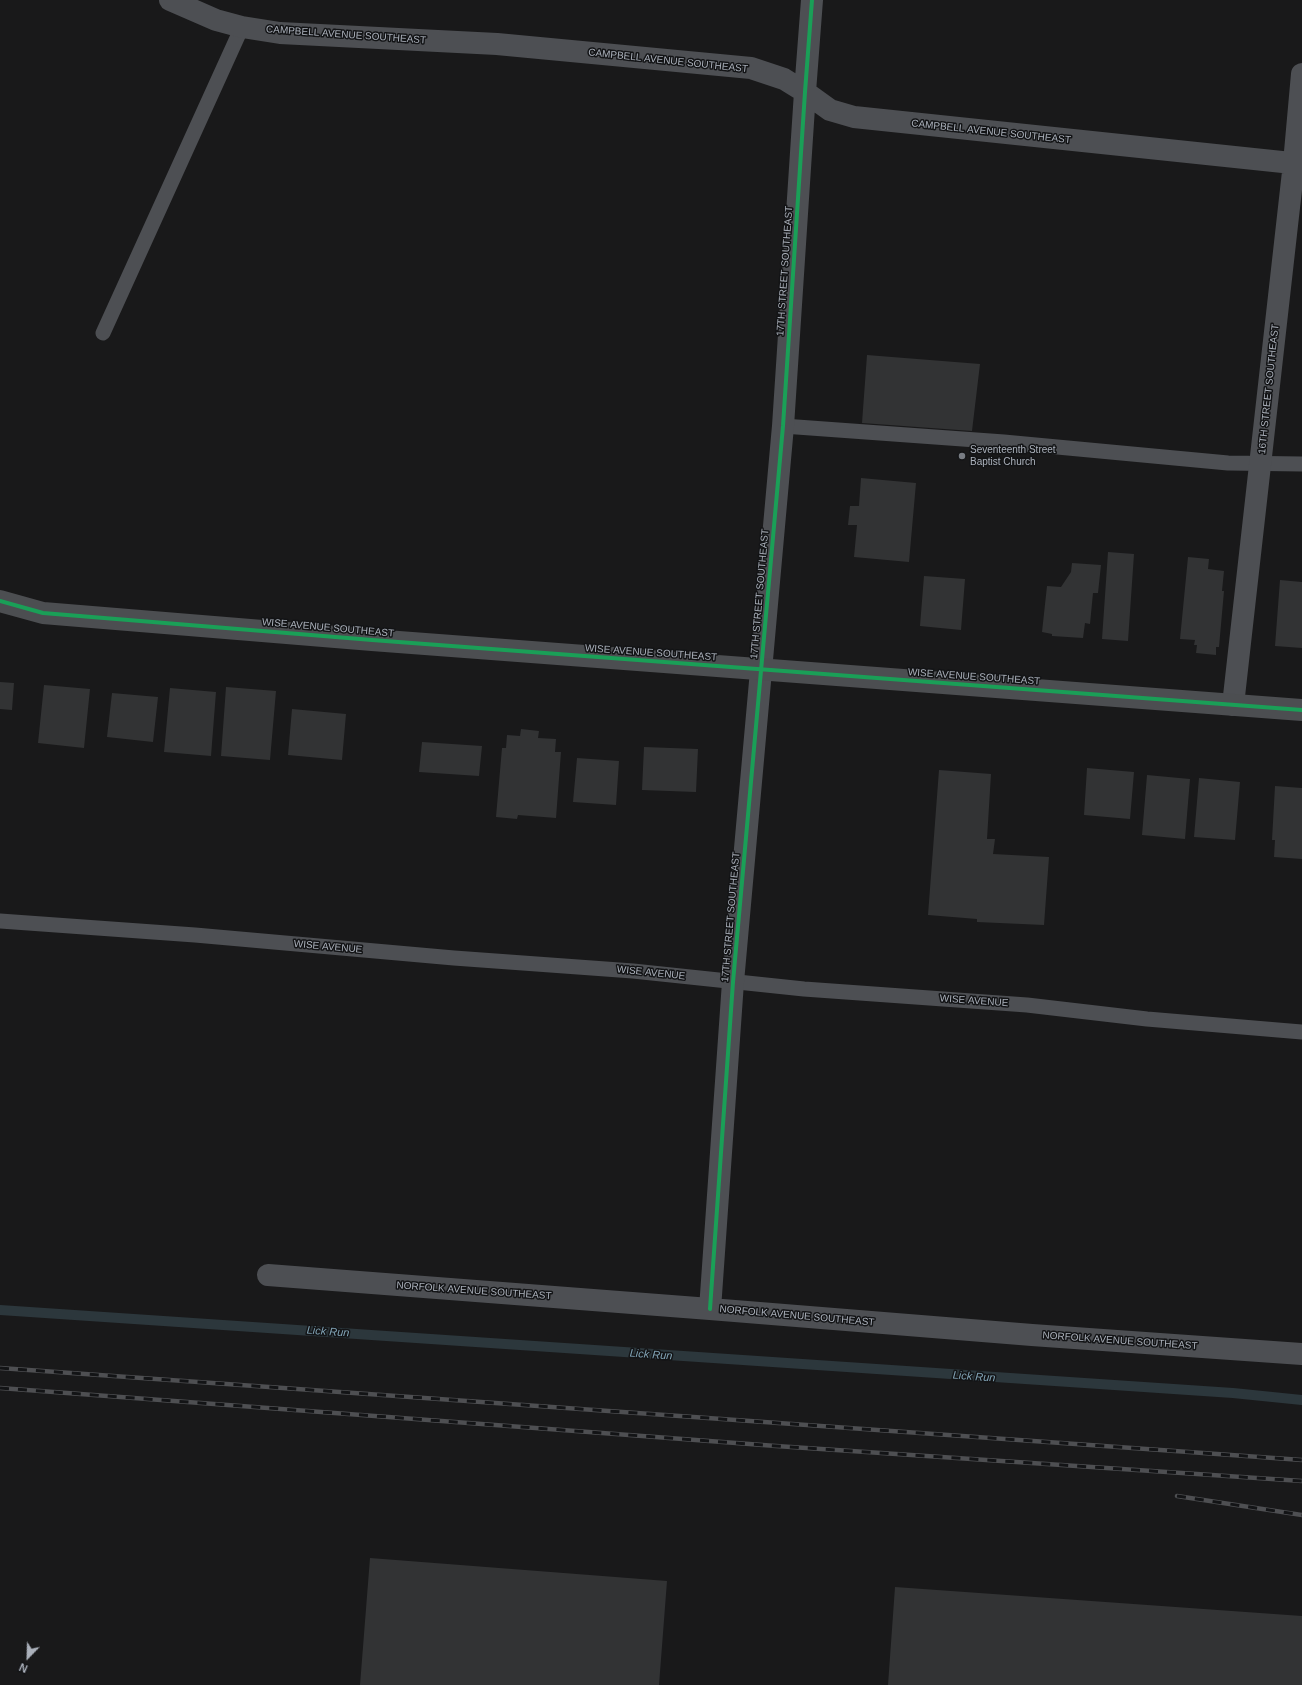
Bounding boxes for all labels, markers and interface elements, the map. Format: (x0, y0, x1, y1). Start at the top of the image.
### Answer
street label: CAMPBELL AVENUE SOUTHEAST (266, 23, 426, 47)
street label: CAMPBELL AVENUE SOUTHEAST (588, 47, 748, 75)
street label: CAMPBELL AVENUE SOUTHEAST (911, 118, 1071, 146)
street label: 17TH STREET SOUTHEAST (774, 205, 796, 337)
street label: 16TH STREET SOUTHEAST (1256, 323, 1282, 455)
place label: Seventeenth Street Baptist Church (970, 444, 1056, 468)
marker: Seventeenth Street Baptist Church (957, 451, 967, 461)
street label: 17TH STREET SOUTHEAST (748, 528, 772, 660)
street label: WISE AVENUE SOUTHEAST (261, 616, 395, 640)
street label: WISE AVENUE SOUTHEAST (584, 642, 718, 664)
street label: WISE AVENUE SOUTHEAST (907, 666, 1041, 688)
street label: 17TH STREET SOUTHEAST (719, 851, 743, 983)
street label: WISE AVENUE (293, 938, 363, 956)
street label: WISE AVENUE (616, 963, 686, 983)
street label: WISE AVENUE (939, 993, 1009, 1009)
street label: NORFOLK AVENUE SOUTHEAST (396, 1280, 552, 1302)
street label: NORFOLK AVENUE SOUTHEAST (719, 1303, 875, 1329)
water label: Lick Run (306, 1324, 350, 1340)
street label: NORFOLK AVENUE SOUTHEAST (1042, 1330, 1198, 1352)
water label: Lick Run (629, 1347, 673, 1363)
water label: Lick Run (952, 1369, 996, 1385)
north arrow (8, 1637, 48, 1677)
text: N (17, 1661, 29, 1675)

